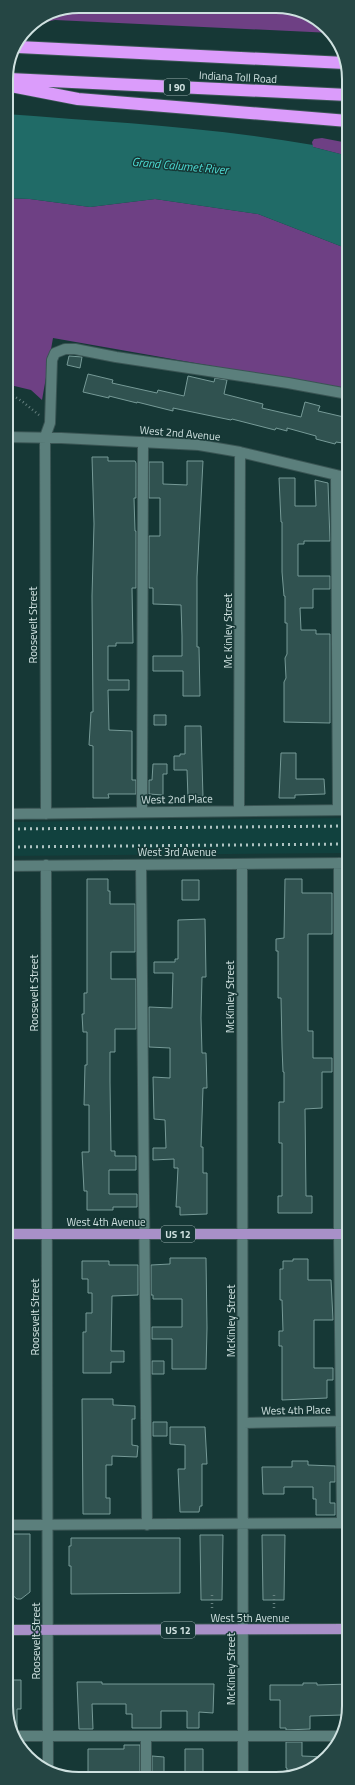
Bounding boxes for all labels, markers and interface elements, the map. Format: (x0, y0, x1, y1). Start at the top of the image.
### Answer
street label: Indiana Toll Road (199, 67, 278, 87)
road number: I 90 (164, 79, 190, 95)
water label: Grand Calumet River (131, 152, 231, 179)
street label: West 2nd Avenue (139, 421, 222, 445)
street label: Roosevelt Street (25, 586, 41, 663)
street label: Mc Kinley Street (220, 593, 236, 669)
street label: West 2nd Place (141, 790, 213, 808)
street label: West 3rd Avenue (138, 844, 217, 860)
street label: Roosevelt Street (26, 954, 42, 1031)
street label: McKinley Street (222, 961, 238, 1033)
street label: West 4th Avenue (66, 1214, 146, 1230)
road number: US 12 (161, 1226, 195, 1242)
street label: Roosevelt Street (27, 1278, 43, 1355)
street label: McKinley Street (223, 1285, 239, 1357)
street label: West 4th Place (261, 1401, 331, 1419)
street label: Roosevelt Street (28, 1602, 44, 1679)
street label: West 5th Avenue (210, 1610, 290, 1626)
road number: US 12 (161, 1622, 195, 1638)
street label: McKinley Street (223, 1633, 239, 1705)

